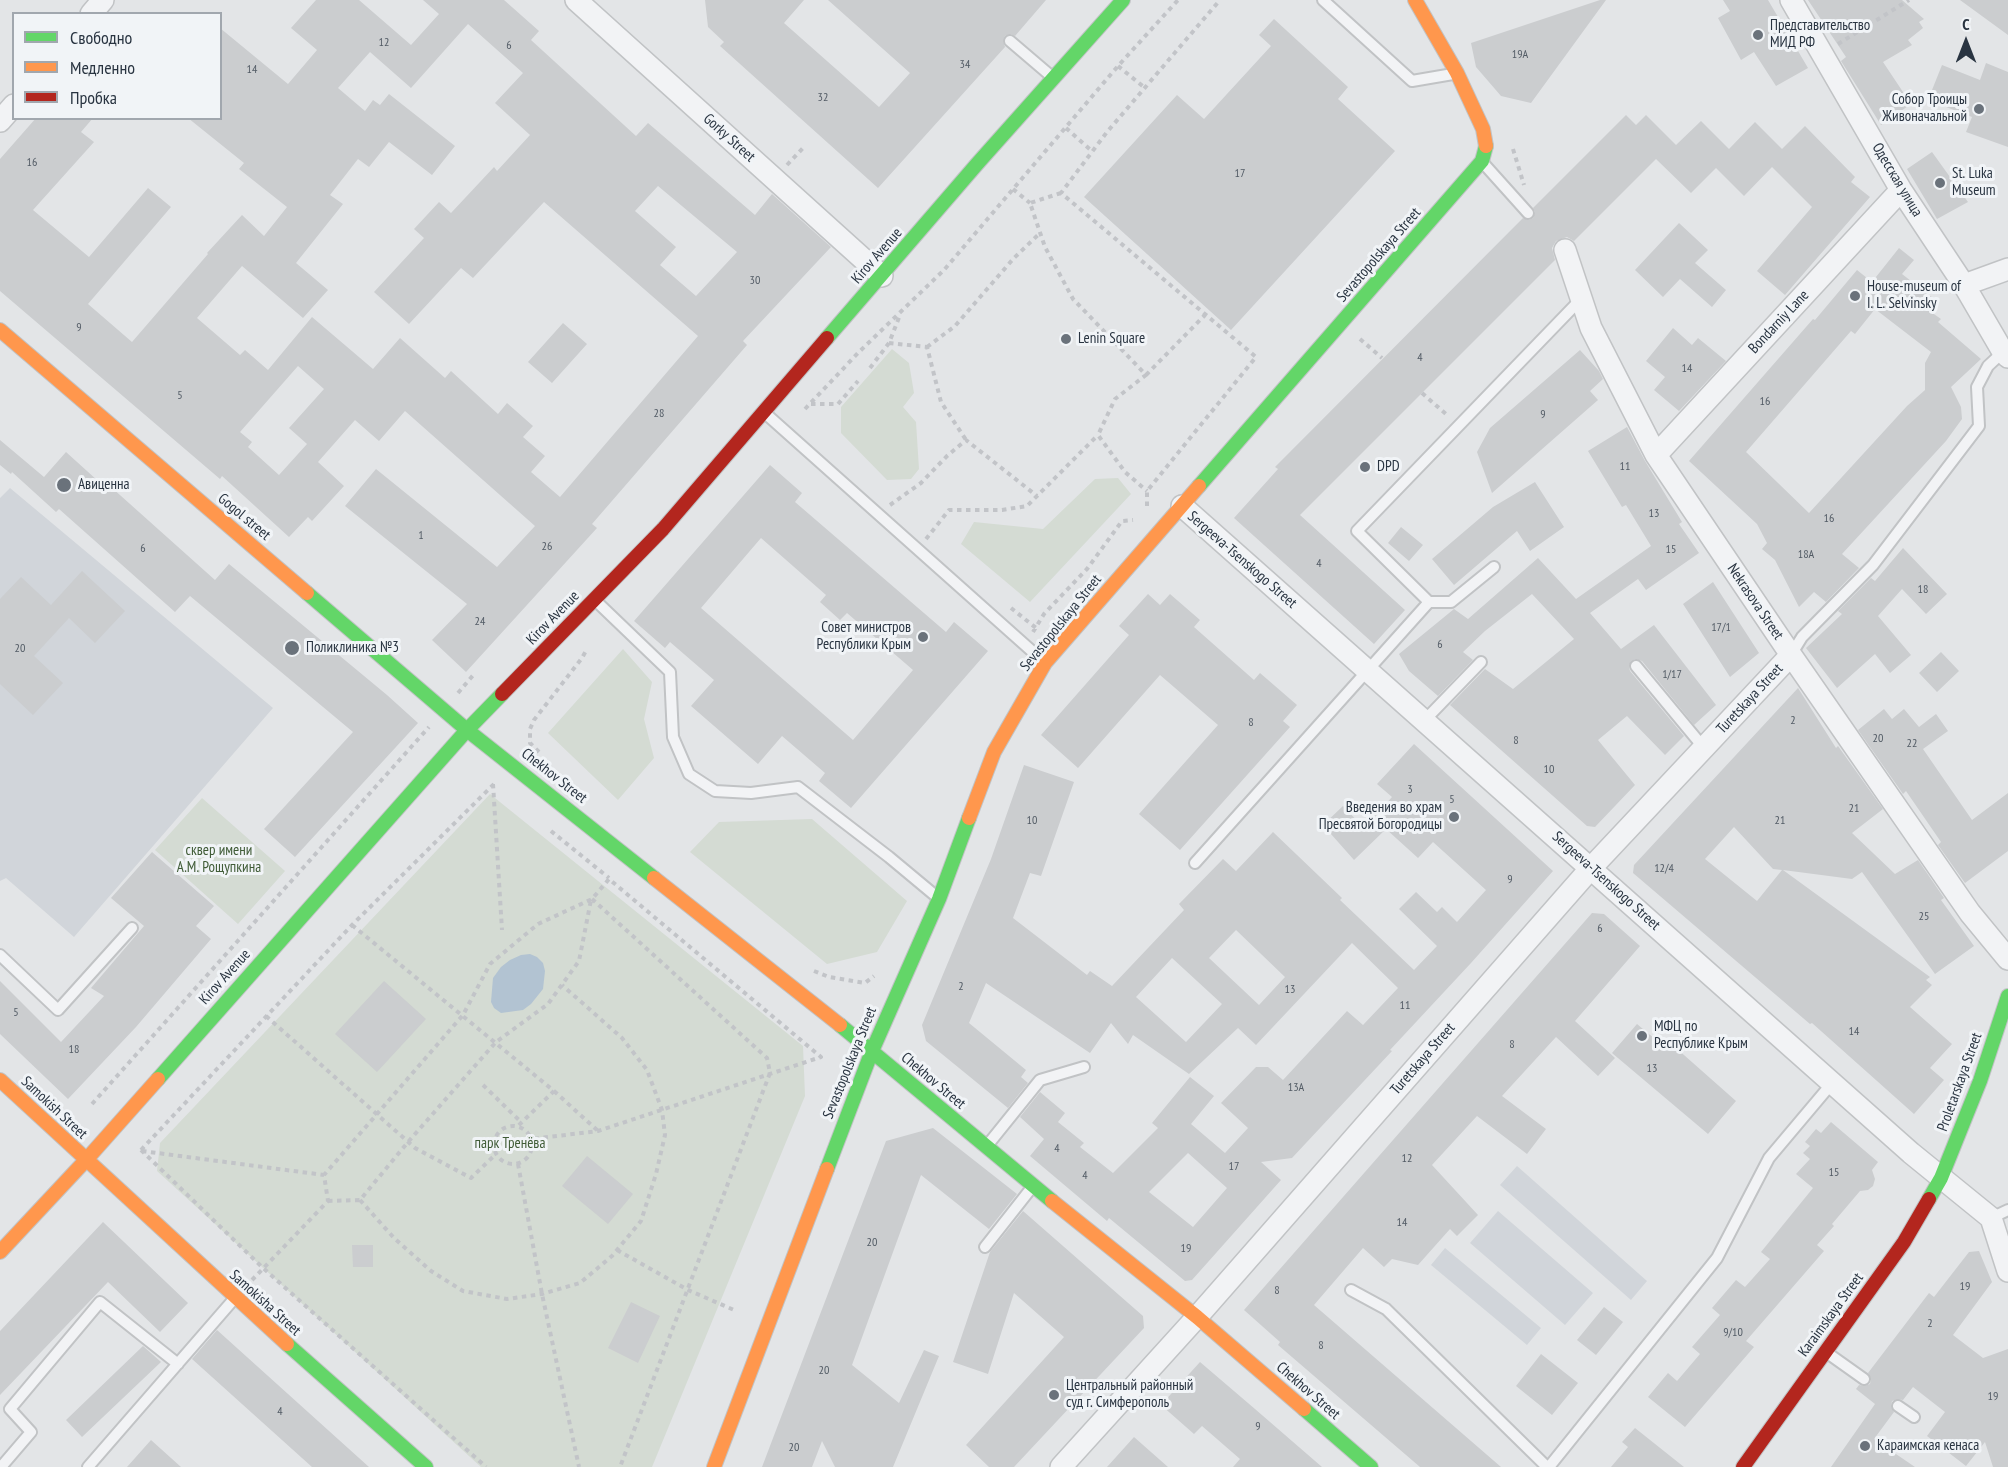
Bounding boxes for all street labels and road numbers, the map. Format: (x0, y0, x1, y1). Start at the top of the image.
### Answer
street label: Gorky Street (699, 110, 759, 166)
street label: Одесская улица (1868, 140, 1926, 220)
street label: Sevastopolskaya Street (1333, 204, 1425, 306)
street label: Kirov Avenue (848, 224, 906, 288)
street label: Bondarniy Lane (1745, 287, 1813, 357)
street label: Gogol street (214, 490, 274, 544)
street label: Sergeeva-Tsenskogo Street (1184, 508, 1300, 612)
street label: Nekrasova Street (1723, 561, 1787, 643)
street label: Sevastopolskaya Street (1017, 571, 1105, 675)
street label: Kirov Avenue (523, 587, 583, 649)
street label: Turetskaya Street (1713, 660, 1787, 738)
street label: Chekhov Street (518, 745, 590, 807)
street label: Sergeeva-Tsenskogo Street (1548, 828, 1664, 934)
street label: Kirov Avenue (196, 946, 254, 1008)
street label: Sevastopolskaya Street (819, 1004, 881, 1122)
street label: Turetskaya Street (1387, 1019, 1459, 1099)
street label: Proletarskaya Street (1934, 1030, 1986, 1134)
street label: Chekhov Street (897, 1049, 969, 1113)
street label: Samokish Street (17, 1073, 91, 1143)
street label: Samokisha Street (226, 1266, 304, 1340)
street label: Karaimskaya Street (1795, 1270, 1867, 1360)
street label: Chekhov Street (1272, 1358, 1344, 1424)

